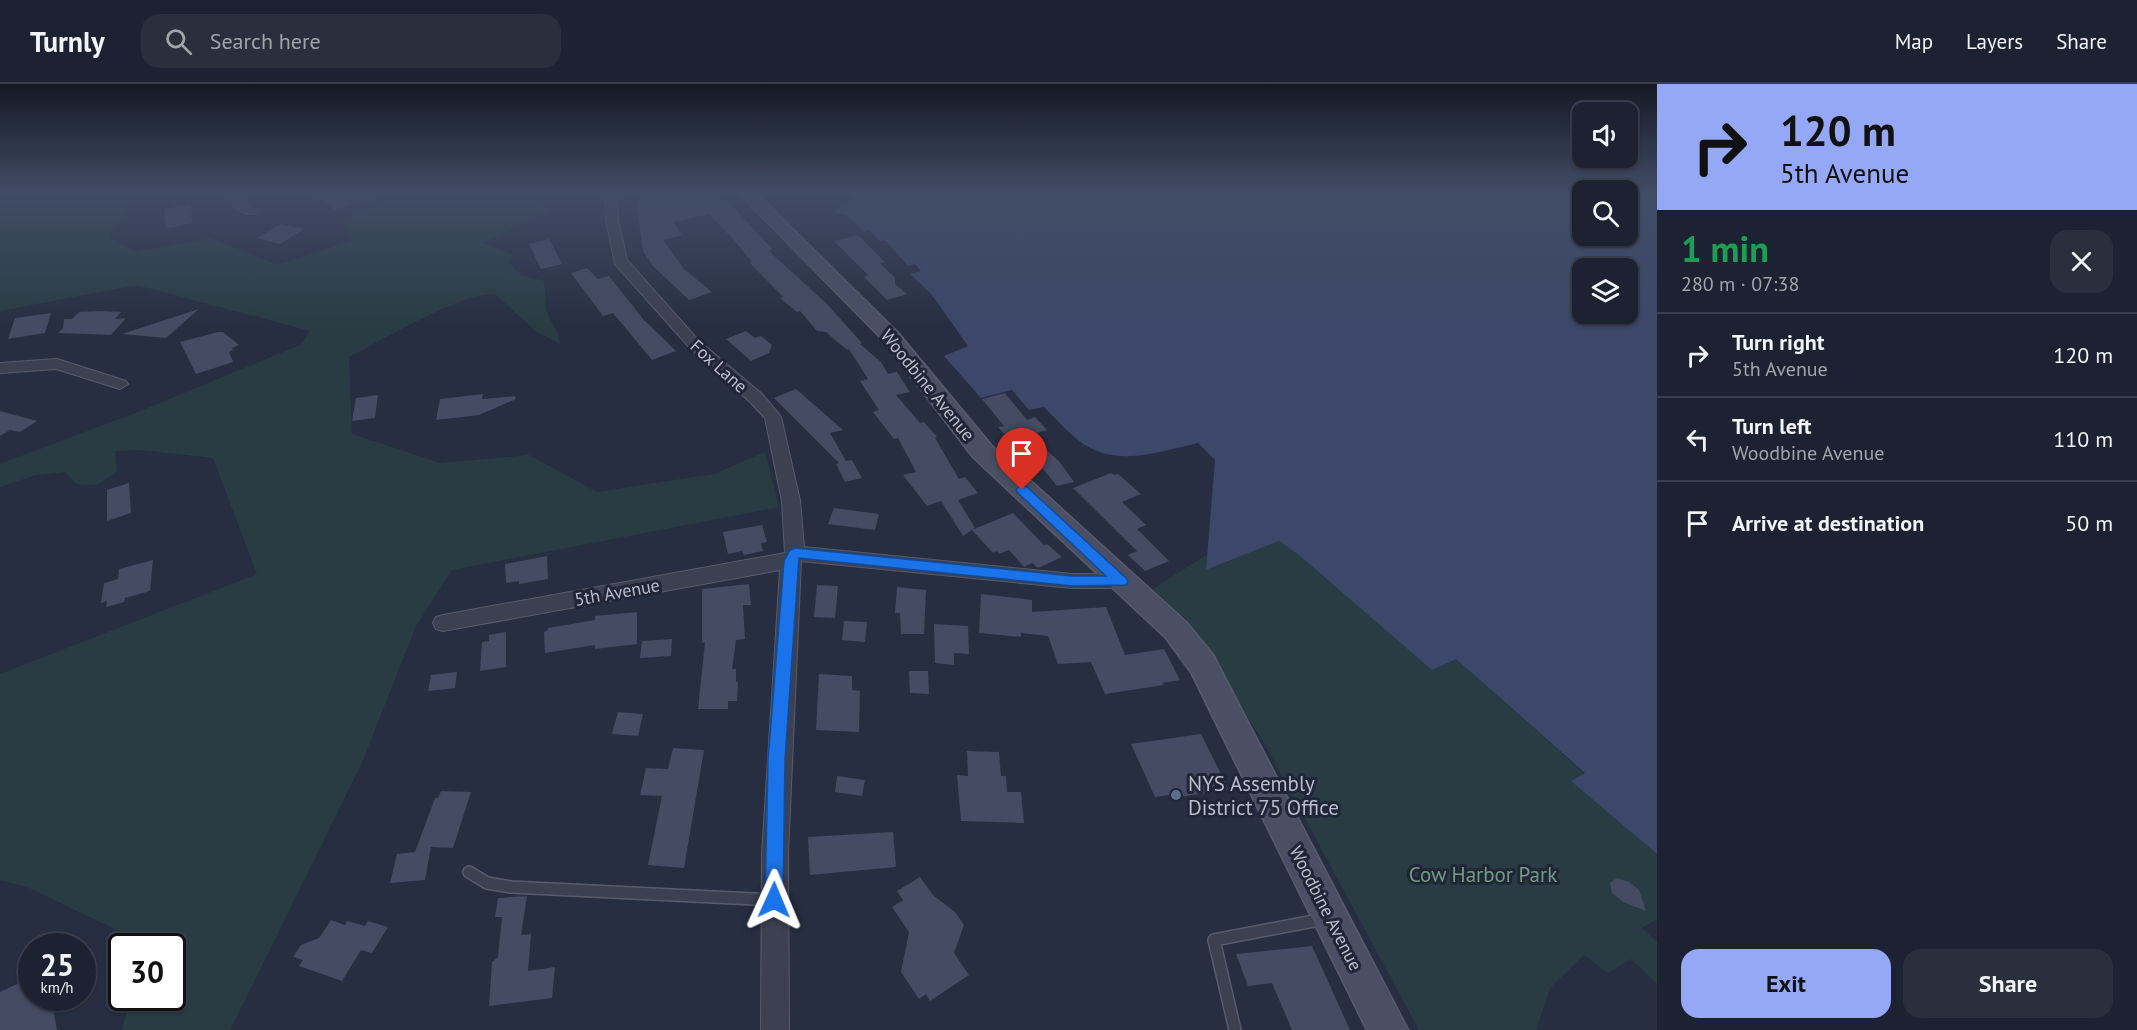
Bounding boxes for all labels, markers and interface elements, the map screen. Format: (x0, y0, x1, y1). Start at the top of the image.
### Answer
search box (141, 14, 561, 68)
text: Turnly (30, 23, 105, 60)
icon: search (162, 25, 195, 58)
text: Search here (210, 27, 321, 55)
text: Map (1895, 28, 1933, 55)
text: Layers (1966, 28, 2023, 55)
text: Share (2056, 28, 2107, 55)
map controls (1572, 102, 1638, 324)
button: sound (1572, 102, 1638, 168)
text: 120 m (1780, 103, 1896, 158)
icon: right (1681, 108, 1759, 186)
text: 5th Avenue (1780, 156, 1909, 190)
button: search (1572, 180, 1638, 246)
text: 1 min (1681, 225, 1769, 272)
button: close (2050, 230, 2113, 293)
button: layers (1572, 258, 1638, 324)
text: 280 m · 07:38 (1681, 271, 1799, 297)
street label: Woodbine Avenue (876, 324, 980, 446)
text: Turn right (1732, 328, 1824, 356)
street label: Fox Lane (686, 334, 752, 398)
icon: right (1681, 339, 1714, 372)
text: 120 m (2053, 341, 2113, 369)
text: 5th Avenue (1732, 356, 1828, 382)
text: Turn left (1732, 412, 1812, 440)
icon: left (1681, 423, 1714, 456)
text: 110 m (2053, 425, 2113, 453)
pin (996, 428, 1047, 490)
icon: arrive (1005, 437, 1038, 470)
text: Woodbine Avenue (1732, 440, 1884, 466)
icon: arrive (1681, 507, 1714, 540)
text: Arrive at destination (1732, 509, 1924, 537)
text: 50 m (2065, 509, 2113, 537)
street label: 5th Avenue (573, 573, 661, 611)
place label: NYS Assembly District 75 Office (1188, 770, 1339, 821)
marker: NYS Assembly District 75 Office (1169, 788, 1183, 802)
street label: Woodbine Avenue (1285, 842, 1367, 974)
park label: Cow Harbor Park (1409, 861, 1557, 888)
position arrow (742, 868, 806, 932)
speed limit sign: 30 (108, 933, 186, 1011)
text: 25 (40, 945, 74, 984)
button: Exit (1681, 949, 1891, 1018)
button: Share (1903, 949, 2113, 1018)
text: km/h (41, 978, 73, 997)

